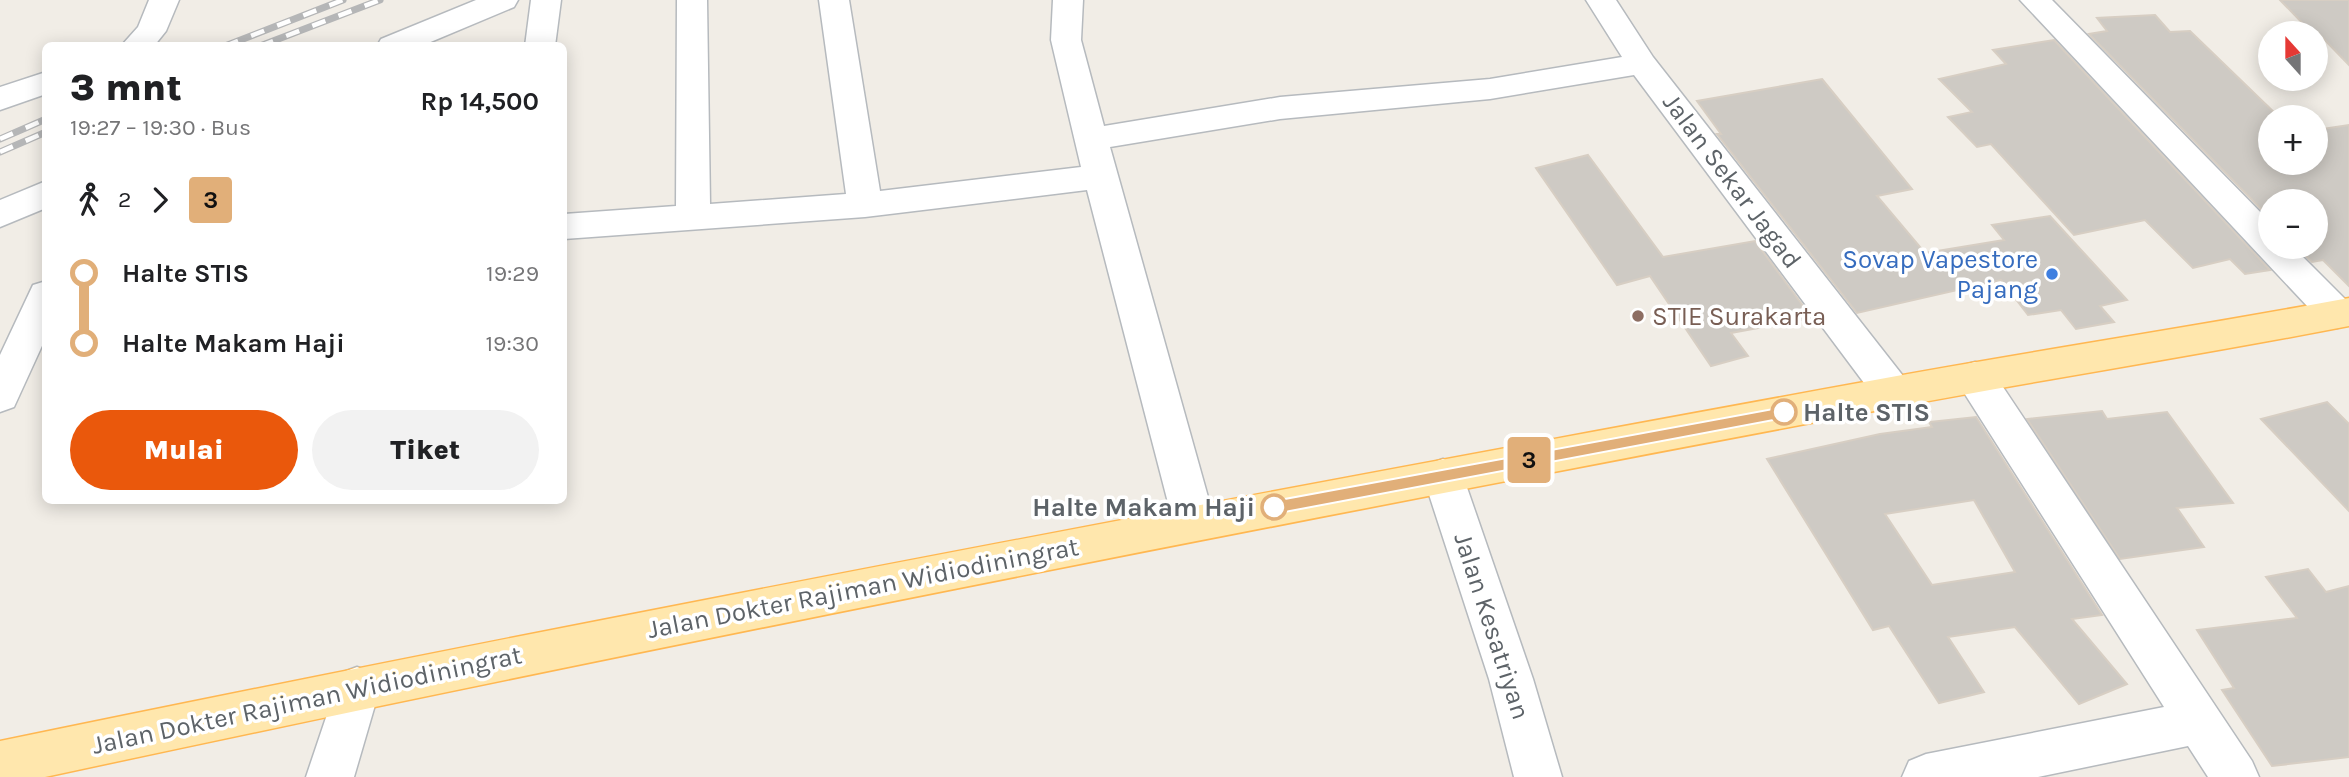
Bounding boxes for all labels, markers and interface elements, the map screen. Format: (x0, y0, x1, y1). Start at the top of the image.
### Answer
north arrow (2258, 21, 2328, 91)
map controls (2258, 21, 2328, 259)
text: 3 mnt (70, 65, 182, 110)
text: Rp 14,500 (420, 86, 539, 117)
street label: Jalan Sekar Jagad (1656, 87, 1808, 275)
button: + (2258, 105, 2328, 175)
text: 19:27 – 19:30 · Bus (70, 114, 251, 141)
icon: walk (70, 181, 108, 219)
icon: forward (141, 181, 179, 219)
text: 2 (118, 186, 131, 213)
text: 3 (203, 186, 218, 214)
button: − (2258, 189, 2328, 259)
place label: Sovap Vapestore Pajang (1842, 244, 2038, 305)
text: Halte STIS (122, 258, 249, 289)
text: 19:29 (486, 260, 539, 287)
marker: Sovap Vapestore Pajang (2044, 266, 2060, 282)
place label: STIE Surakarta (1652, 301, 1826, 332)
marker: STIE Surakarta (1630, 308, 1646, 324)
text: Halte Makam Haji (122, 328, 345, 359)
text: 19:30 (486, 330, 539, 357)
place label: Halte STIS (1803, 397, 1930, 428)
marker: Halte STIS (1771, 399, 1797, 425)
button: Mulai (70, 410, 298, 490)
button: Tiket (312, 410, 539, 490)
line badge: 3 (1506, 437, 1552, 483)
text: 3 (1522, 446, 1536, 474)
place label: Halte Makam Haji (1032, 492, 1255, 523)
marker: Halte Makam Haji (1261, 494, 1287, 520)
street label: Jalan Kesatriyan (1447, 529, 1537, 723)
street label: Jalan Dokter Rajiman Widiodiningrat (645, 531, 1081, 645)
street label: Jalan Dokter Rajiman Widiodiningrat (89, 639, 525, 761)

